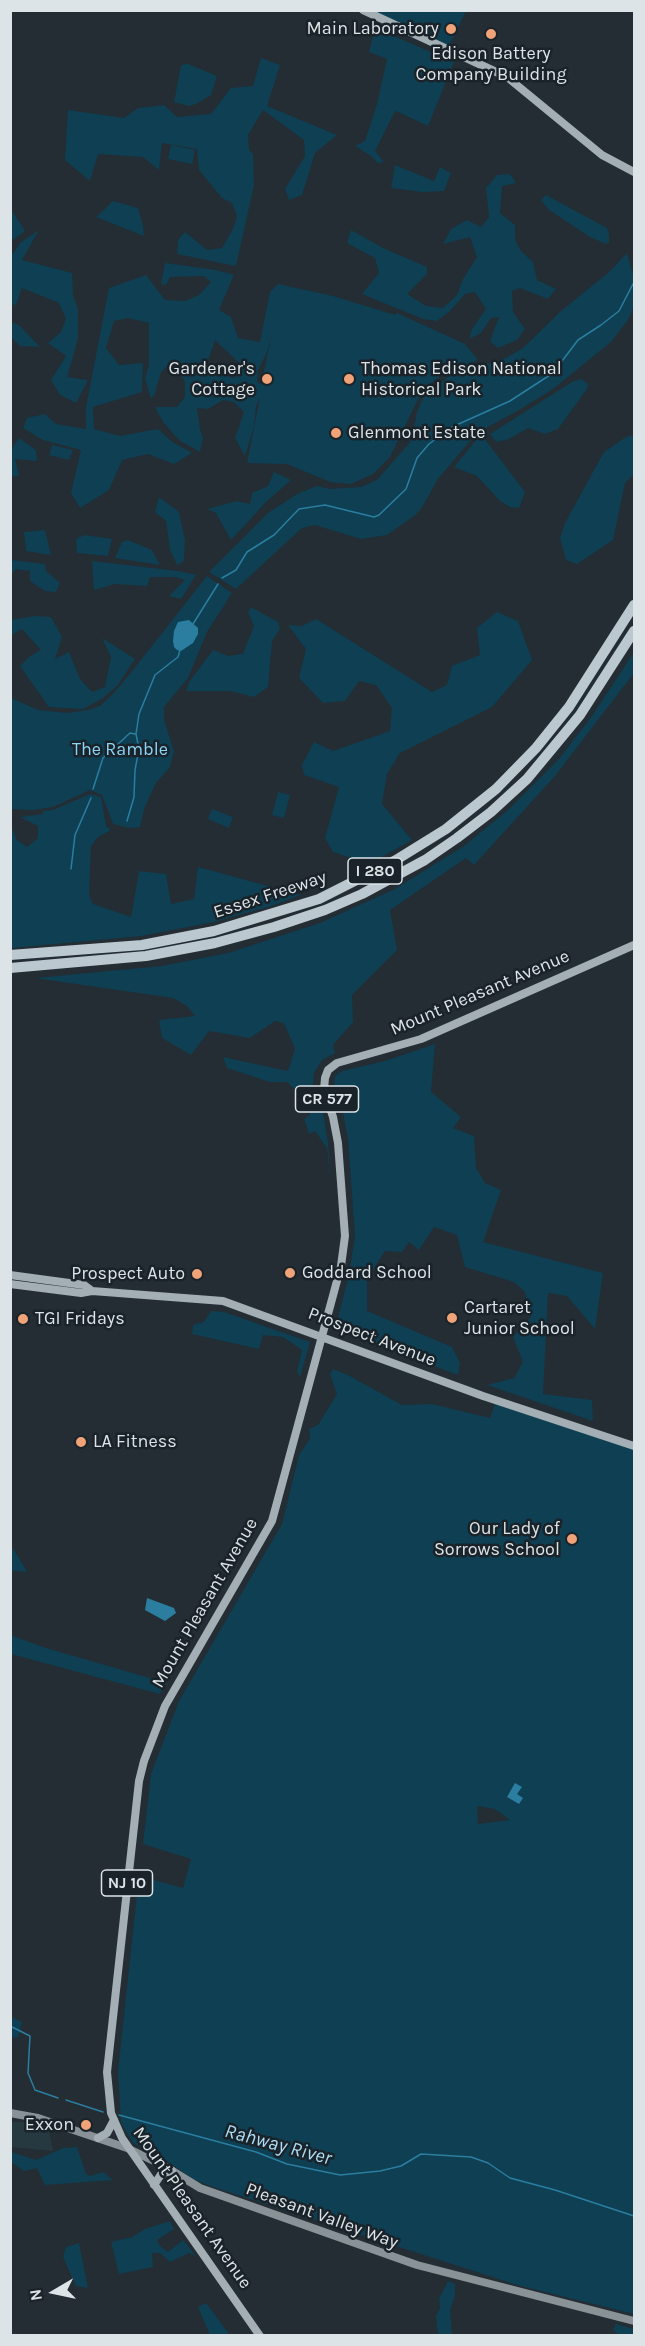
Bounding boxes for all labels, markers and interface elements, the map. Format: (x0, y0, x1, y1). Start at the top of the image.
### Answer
place label: Main Laboratory (307, 18, 439, 40)
marker: Main Laboratory (444, 22, 458, 36)
marker: Edison Battery Company Building (484, 27, 498, 41)
place label: Edison Battery Company Building (415, 43, 567, 86)
place label: Gardener's Cottage (169, 358, 255, 400)
place label: Thomas Edison National Historical Park (361, 358, 562, 400)
marker: Gardener's Cottage (260, 372, 274, 386)
marker: Thomas Edison National Historical Park (342, 372, 356, 386)
place label: Glenmont Estate (348, 422, 486, 444)
marker: Glenmont Estate (329, 426, 343, 440)
park label: The Ramble (72, 739, 168, 761)
road number: I 280 (348, 858, 402, 884)
street label: Essex Freeway (211, 867, 329, 923)
street label: Mount Pleasant Avenue (387, 945, 573, 1041)
road number: CR 577 (296, 1086, 358, 1112)
place label: Goddard School (302, 1262, 432, 1284)
place label: Prospect Auto (71, 1263, 185, 1285)
marker: Goddard School (283, 1266, 297, 1280)
marker: Prospect Auto (190, 1267, 204, 1281)
place label: Cartaret Junior School (464, 1297, 575, 1340)
street label: Prospect Avenue (305, 1303, 439, 1371)
place label: TGI Fridays (35, 1308, 125, 1330)
marker: Cartaret Junior School (445, 1311, 459, 1325)
marker: TGI Fridays (16, 1312, 30, 1326)
place label: LA Fitness (93, 1431, 177, 1453)
marker: LA Fitness (74, 1435, 88, 1449)
street label: Mount Pleasant Avenue (148, 1514, 262, 1692)
place label: Our Lady of Sorrows School (434, 1518, 560, 1561)
marker: Our Lady of Sorrows School (565, 1532, 579, 1546)
road number: NJ 10 (102, 1870, 152, 1896)
place label: Exxon (25, 2114, 74, 2136)
marker: Exxon (79, 2118, 93, 2132)
water label: Rahway River (222, 2119, 334, 2171)
street label: Mount Pleasant Avenue (128, 2123, 256, 2293)
street label: Pleasant Valley Way (243, 2178, 401, 2254)
north arrow (24, 2262, 84, 2322)
text: N (25, 2288, 46, 2302)

